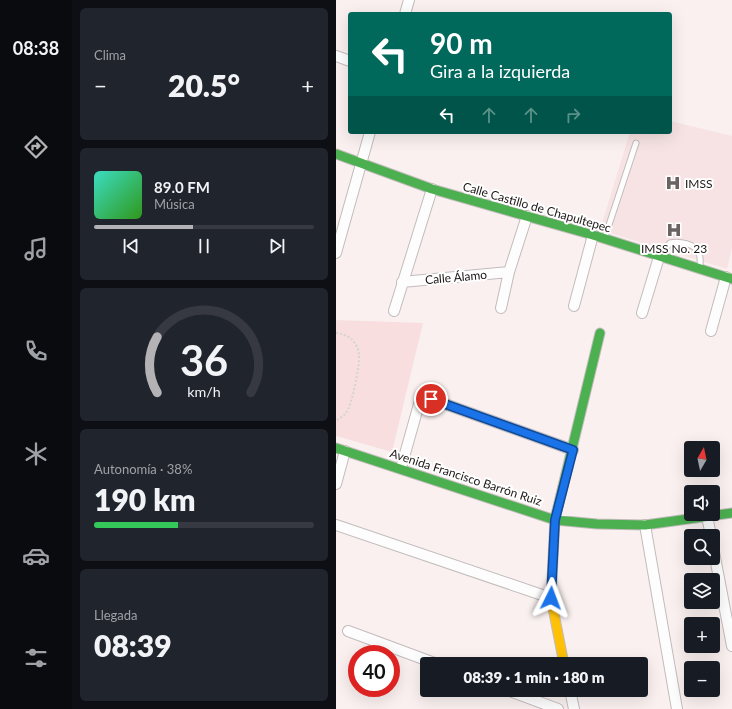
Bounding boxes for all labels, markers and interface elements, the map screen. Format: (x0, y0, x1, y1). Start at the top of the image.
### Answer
text: 90 m (430, 26, 493, 60)
icon: left (364, 28, 416, 80)
text: 08:38 (13, 37, 59, 59)
text: Clima (94, 47, 126, 63)
text: Gira a la izquierda (430, 60, 570, 82)
text: 20.5° (168, 67, 240, 103)
text: − (94, 72, 107, 99)
text: + (301, 72, 314, 99)
icon: left (436, 104, 458, 126)
icon: ahead (478, 104, 500, 126)
icon: ahead (520, 104, 542, 126)
icon: right (562, 104, 584, 126)
icon: directions (22, 133, 50, 161)
hospital icon: IMSS (664, 174, 682, 192)
place label: IMSS (685, 176, 713, 191)
text: 89.0 FM (154, 178, 210, 196)
street label: Calle Castillo de Chapultepec (461, 179, 613, 235)
text: Música (154, 196, 195, 212)
hospital icon: IMSS No. 23 (665, 221, 683, 239)
icon: music (22, 235, 50, 263)
icon: previous (120, 235, 142, 257)
icon: pause (193, 235, 215, 257)
icon: next (266, 235, 288, 257)
place label: IMSS No. 23 (641, 241, 707, 256)
street label: Calle Álamo (424, 267, 488, 287)
text: 36 (180, 334, 228, 384)
icon: phone (22, 337, 50, 365)
text: km/h (187, 382, 221, 399)
pin (414, 382, 448, 416)
icon: arrive (420, 388, 442, 410)
icon: climate (22, 440, 50, 468)
north arrow (684, 441, 720, 477)
map controls (684, 441, 720, 697)
street label: Avenida Francisco Barrón Ruiz (388, 445, 544, 509)
text: Autonomía · 38% (94, 461, 192, 477)
text: 190 km (94, 481, 195, 517)
button: sound (684, 485, 720, 521)
button: search (684, 529, 720, 565)
icon: car (22, 542, 50, 570)
button: layers (684, 573, 720, 609)
position arrow (530, 577, 572, 619)
text: Llegada (94, 607, 138, 623)
button: + (684, 617, 720, 653)
text: 08:39 (94, 627, 172, 663)
icon: filters (22, 644, 50, 672)
speed limit sign: 40 (348, 645, 400, 697)
button: − (684, 661, 720, 697)
text: 08:39 · 1 min · 180 m (463, 668, 605, 686)

